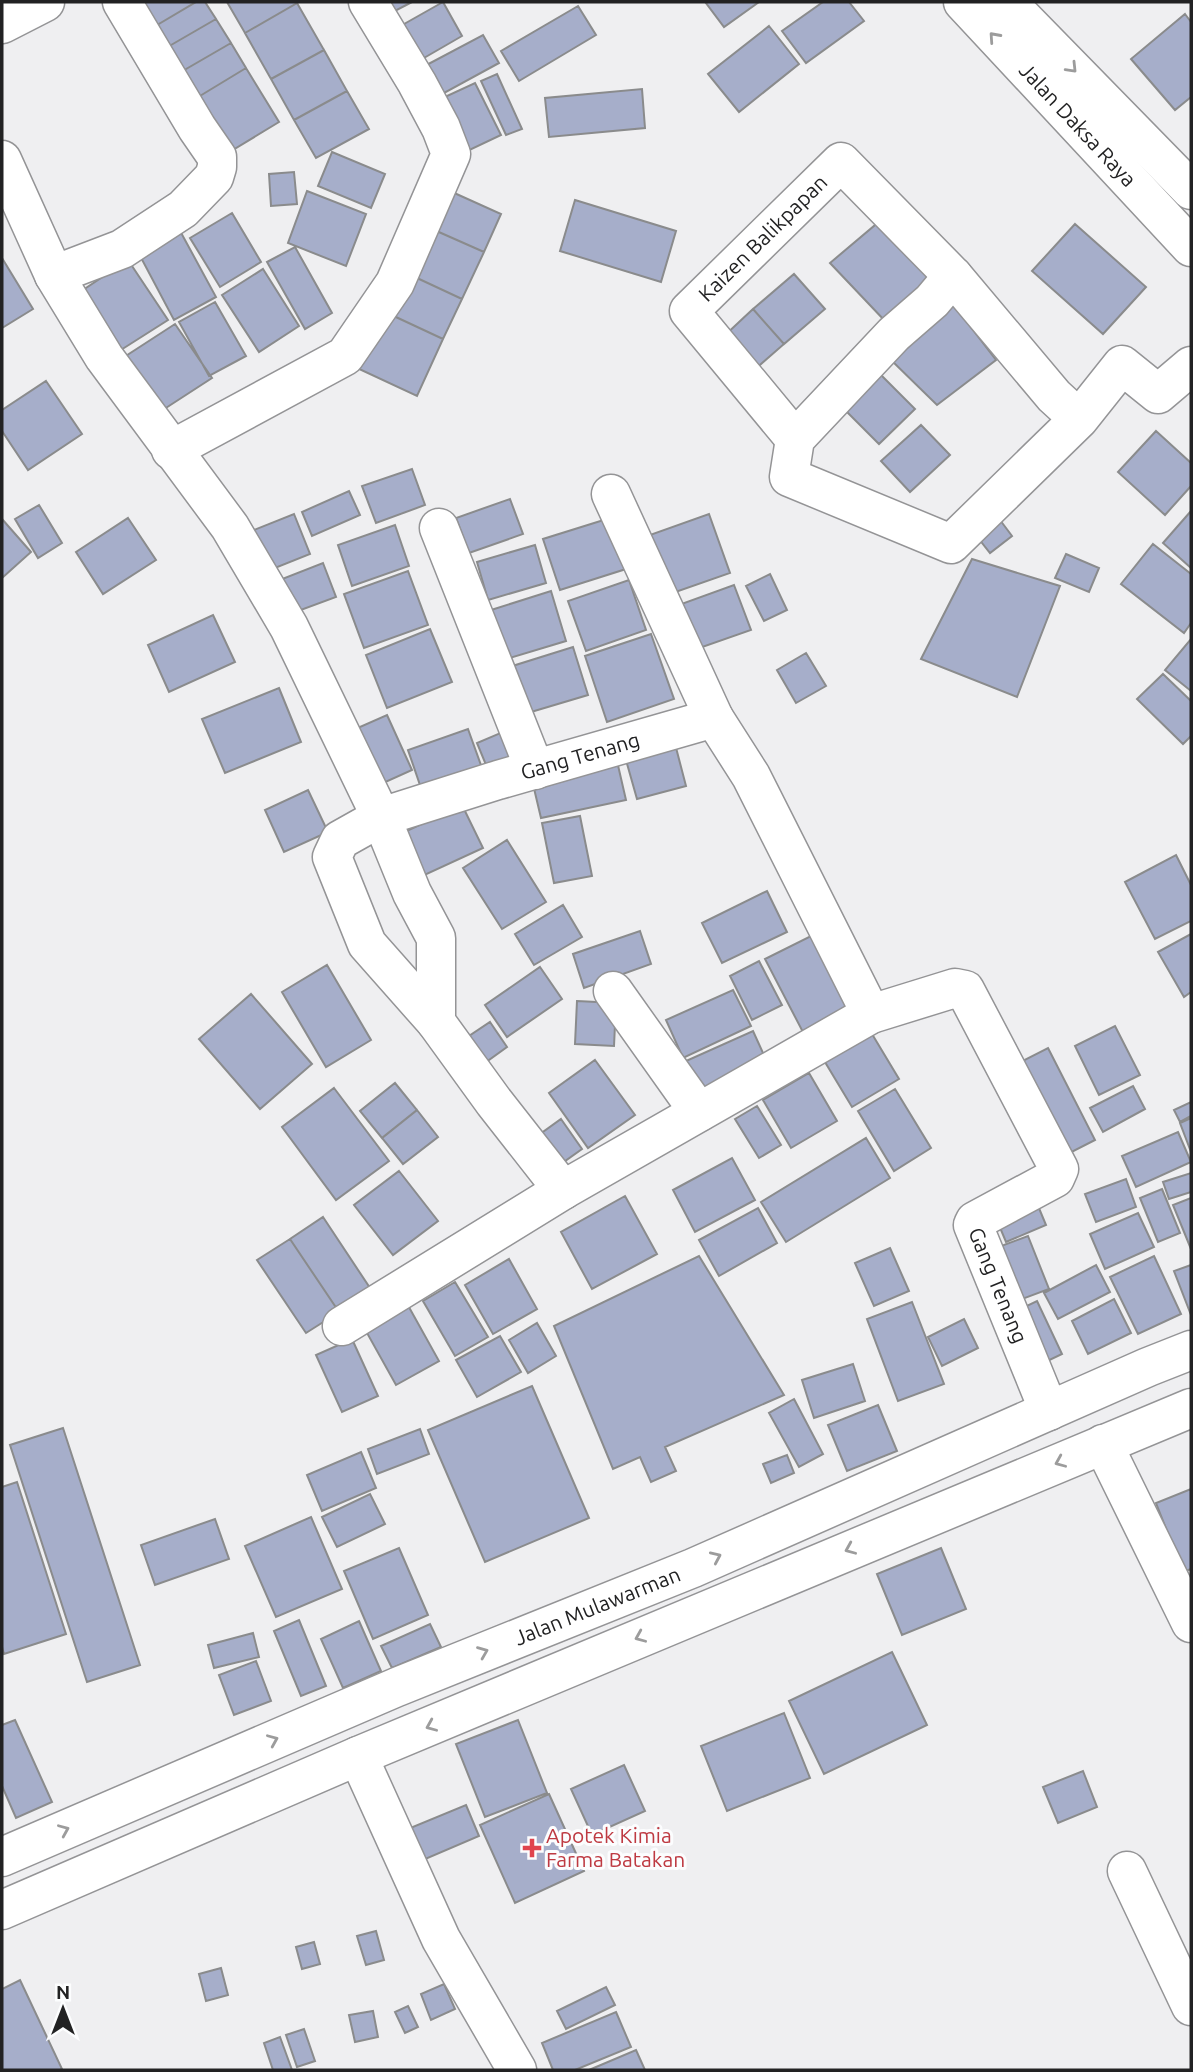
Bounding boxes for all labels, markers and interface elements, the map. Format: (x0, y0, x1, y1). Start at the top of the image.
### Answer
one-way arrow (990, 32, 1002, 45)
street label: Jalan Daksa Raya (1015, 58, 1141, 191)
one-way arrow (1064, 60, 1076, 72)
street label: Kaizen Balikpapan (693, 169, 832, 306)
street label: Gang Tenang (518, 727, 642, 784)
street label: Gang Tenang (964, 1224, 1033, 1346)
one-way arrow (1055, 1453, 1067, 1467)
one-way arrow (845, 1540, 857, 1554)
one-way arrow (709, 1551, 722, 1565)
street label: Jalan Mulawarman (510, 1561, 684, 1650)
one-way arrow (635, 1629, 648, 1643)
one-way arrow (476, 1647, 488, 1661)
one-way arrow (426, 1717, 438, 1731)
one-way arrow (266, 1734, 278, 1748)
place label: Apotek Kimia Farma Batakan (546, 1823, 685, 1871)
one-way arrow (57, 1824, 70, 1838)
marker: Apotek Kimia Farma Batakan (524, 1840, 540, 1856)
north arrow (28, 1974, 98, 2044)
text: N (56, 1981, 70, 2003)

